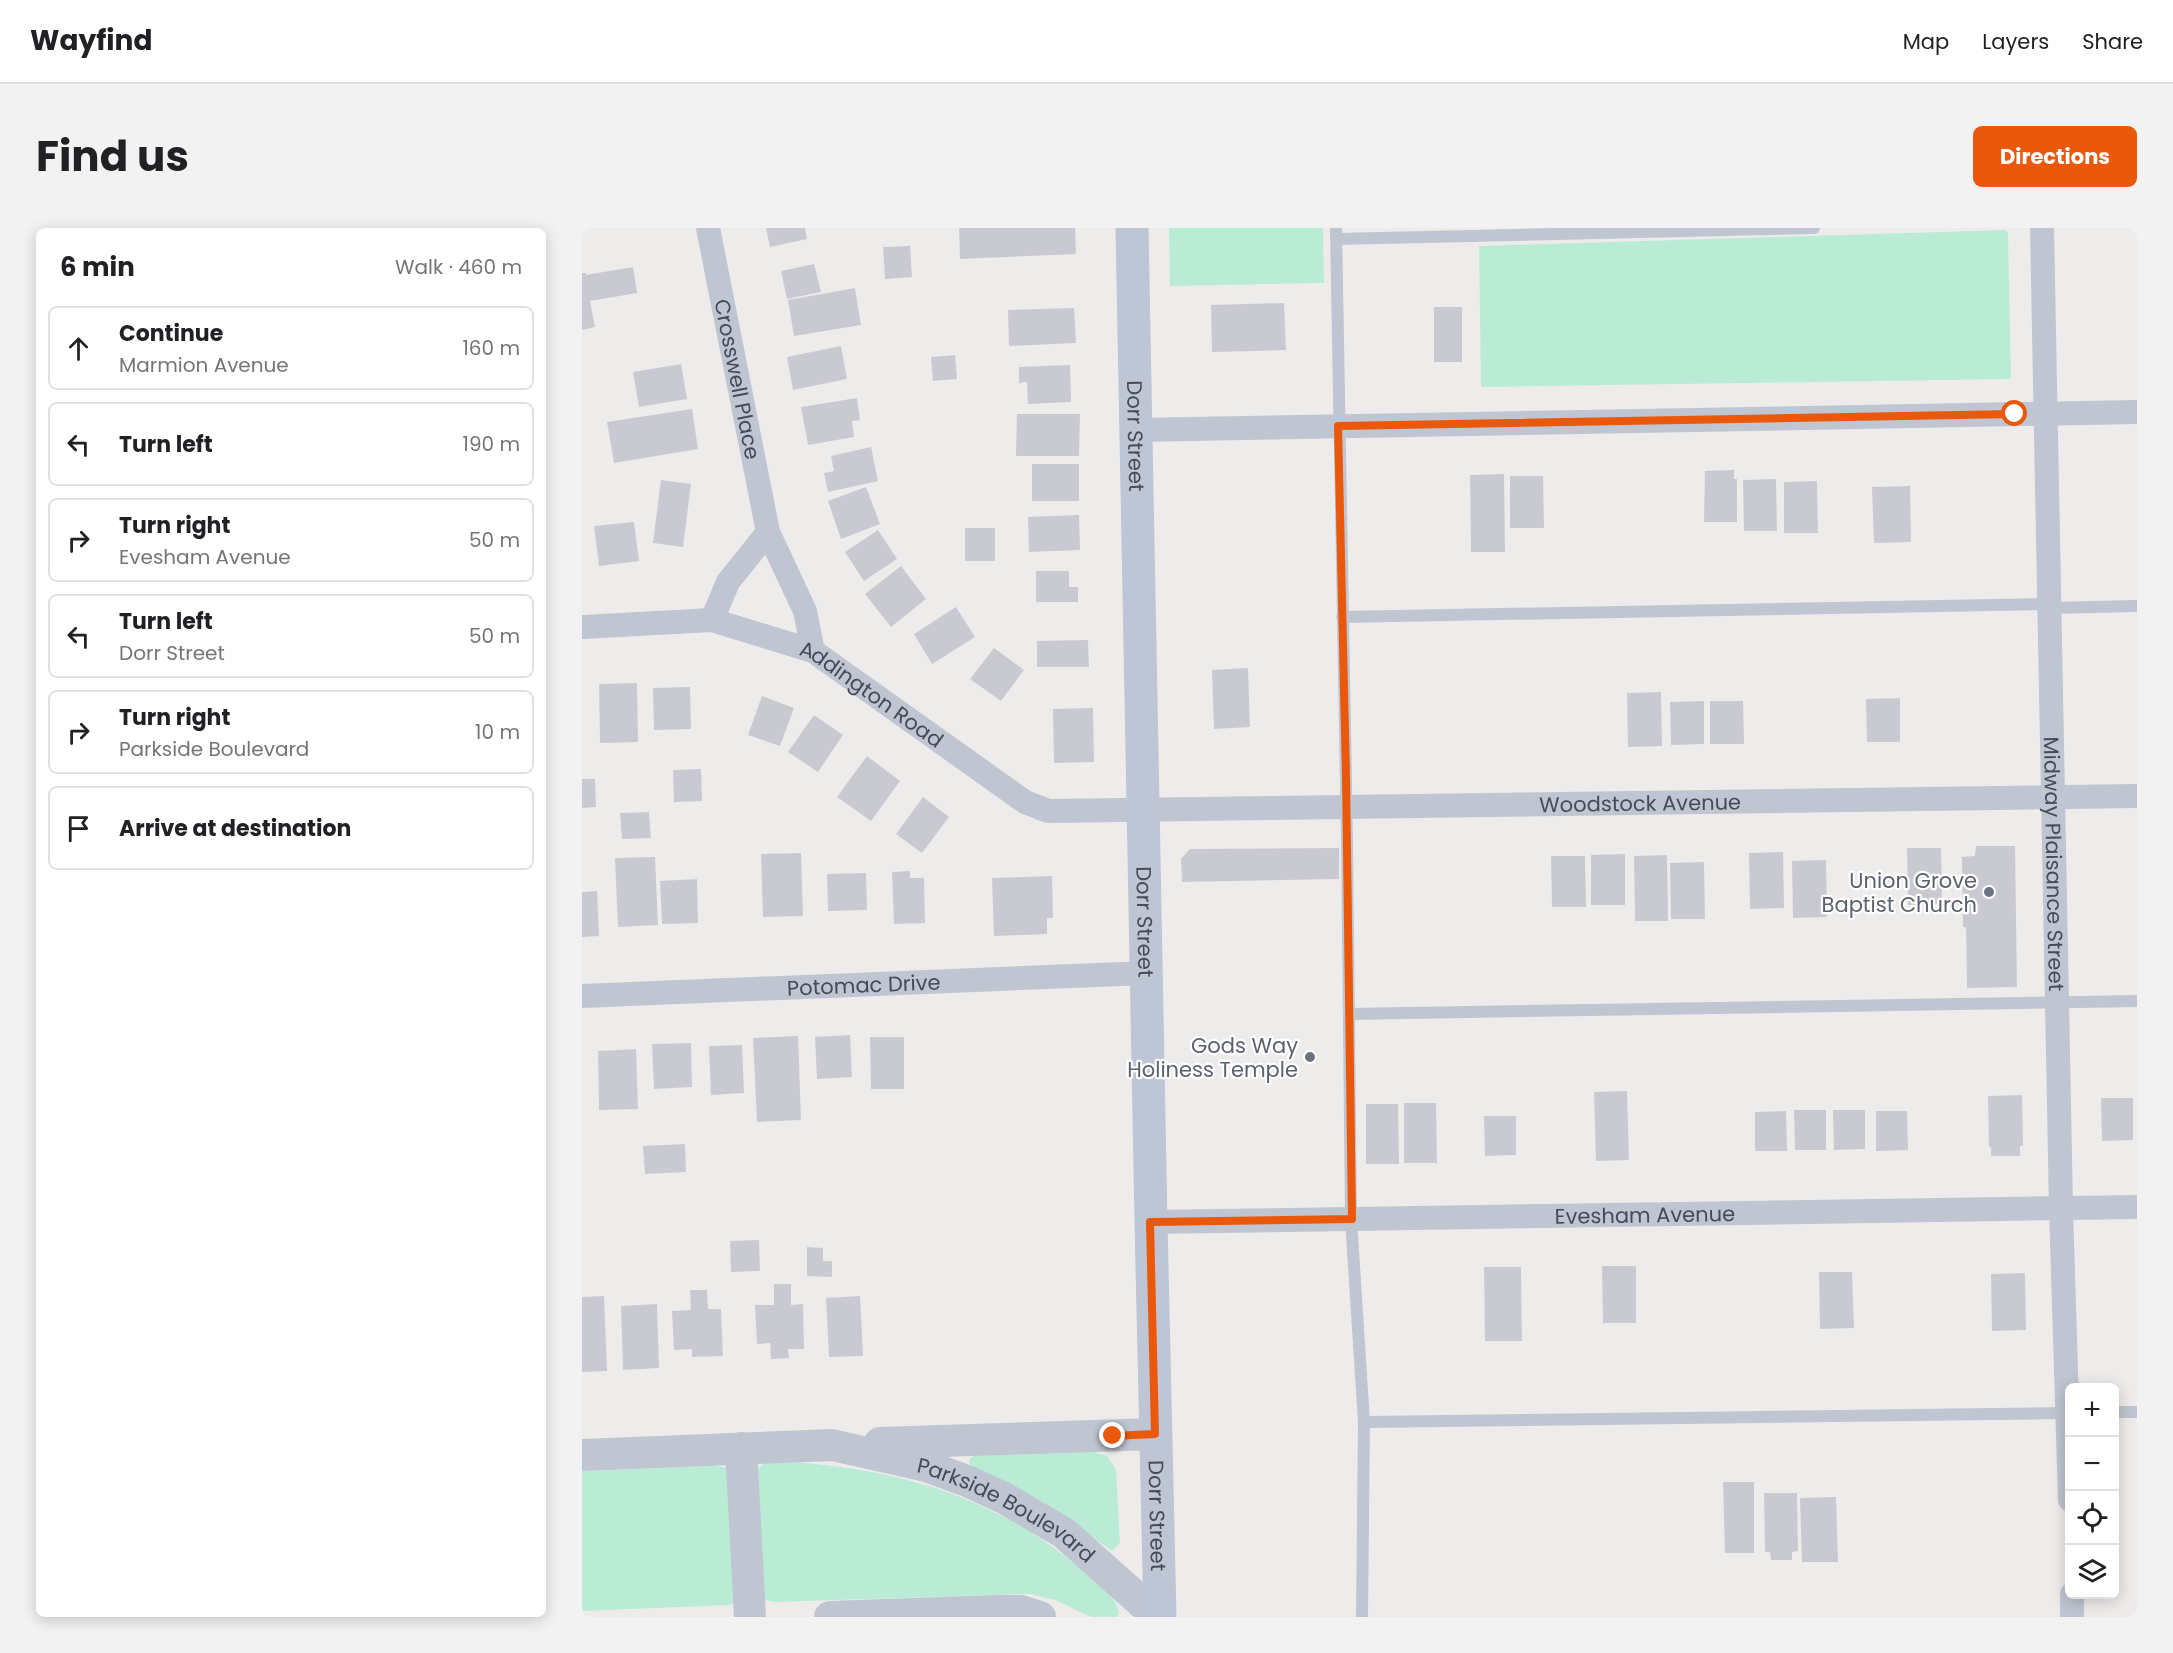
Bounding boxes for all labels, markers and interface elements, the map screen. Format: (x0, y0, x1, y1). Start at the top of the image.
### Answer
text: Wayfind (30, 21, 152, 60)
text: Map (1903, 27, 1949, 56)
text: Layers (1982, 27, 2049, 56)
text: Share (2082, 27, 2143, 56)
button: Directions (1973, 126, 2137, 187)
text: Find us (36, 127, 189, 186)
text: 6 min (60, 249, 135, 285)
text: Walk · 460 m (395, 253, 522, 281)
street label: Crosswell Place (708, 296, 768, 462)
text: Continue (119, 318, 223, 349)
icon: ahead (62, 332, 95, 365)
text: 160 m (462, 334, 520, 362)
text: Marmion Avenue (119, 351, 289, 379)
street label: Dorr Street (1120, 380, 1152, 492)
route start (2001, 400, 2027, 426)
icon: left (62, 428, 95, 461)
text: Turn left (119, 429, 213, 460)
text: 190 m (463, 430, 520, 458)
text: Turn right (119, 510, 230, 541)
icon: right (62, 524, 95, 557)
text: 50 m (469, 526, 520, 554)
text: Evesham Avenue (119, 543, 291, 571)
text: Turn left (119, 606, 213, 637)
icon: left (62, 620, 95, 653)
text: 50 m (469, 622, 520, 650)
street label: Addington Road (796, 633, 950, 754)
text: Dorr Street (119, 639, 225, 667)
text: Turn right (119, 702, 230, 733)
icon: right (62, 716, 95, 749)
text: 10 m (475, 718, 520, 746)
text: Parkside Boulevard (119, 735, 309, 763)
street label: Midway Plaisance Street (2037, 736, 2071, 991)
street label: Woodstock Avenue (1539, 787, 1741, 819)
icon: arrive (62, 812, 95, 845)
text: Arrive at destination (119, 813, 351, 844)
street label: Dorr Street (1130, 866, 1161, 978)
place label: Union Grove Baptist Church (1822, 866, 1977, 919)
marker: Union Grove Baptist Church (1982, 885, 1996, 899)
street label: Potomac Drive (786, 967, 941, 1002)
place label: Gods Way Holiness Temple (1127, 1031, 1298, 1084)
marker: Gods Way Holiness Temple (1303, 1050, 1317, 1064)
street label: Evesham Avenue (1555, 1199, 1735, 1230)
map controls (2065, 1383, 2119, 1599)
button: + (2065, 1383, 2119, 1437)
route end (1099, 1422, 1125, 1448)
button: − (2065, 1437, 2119, 1491)
street label: Parkside Boulevard (915, 1450, 1102, 1569)
street label: Dorr Street (1142, 1460, 1173, 1572)
button: locate (2065, 1491, 2119, 1545)
button: layers (2065, 1545, 2119, 1599)

